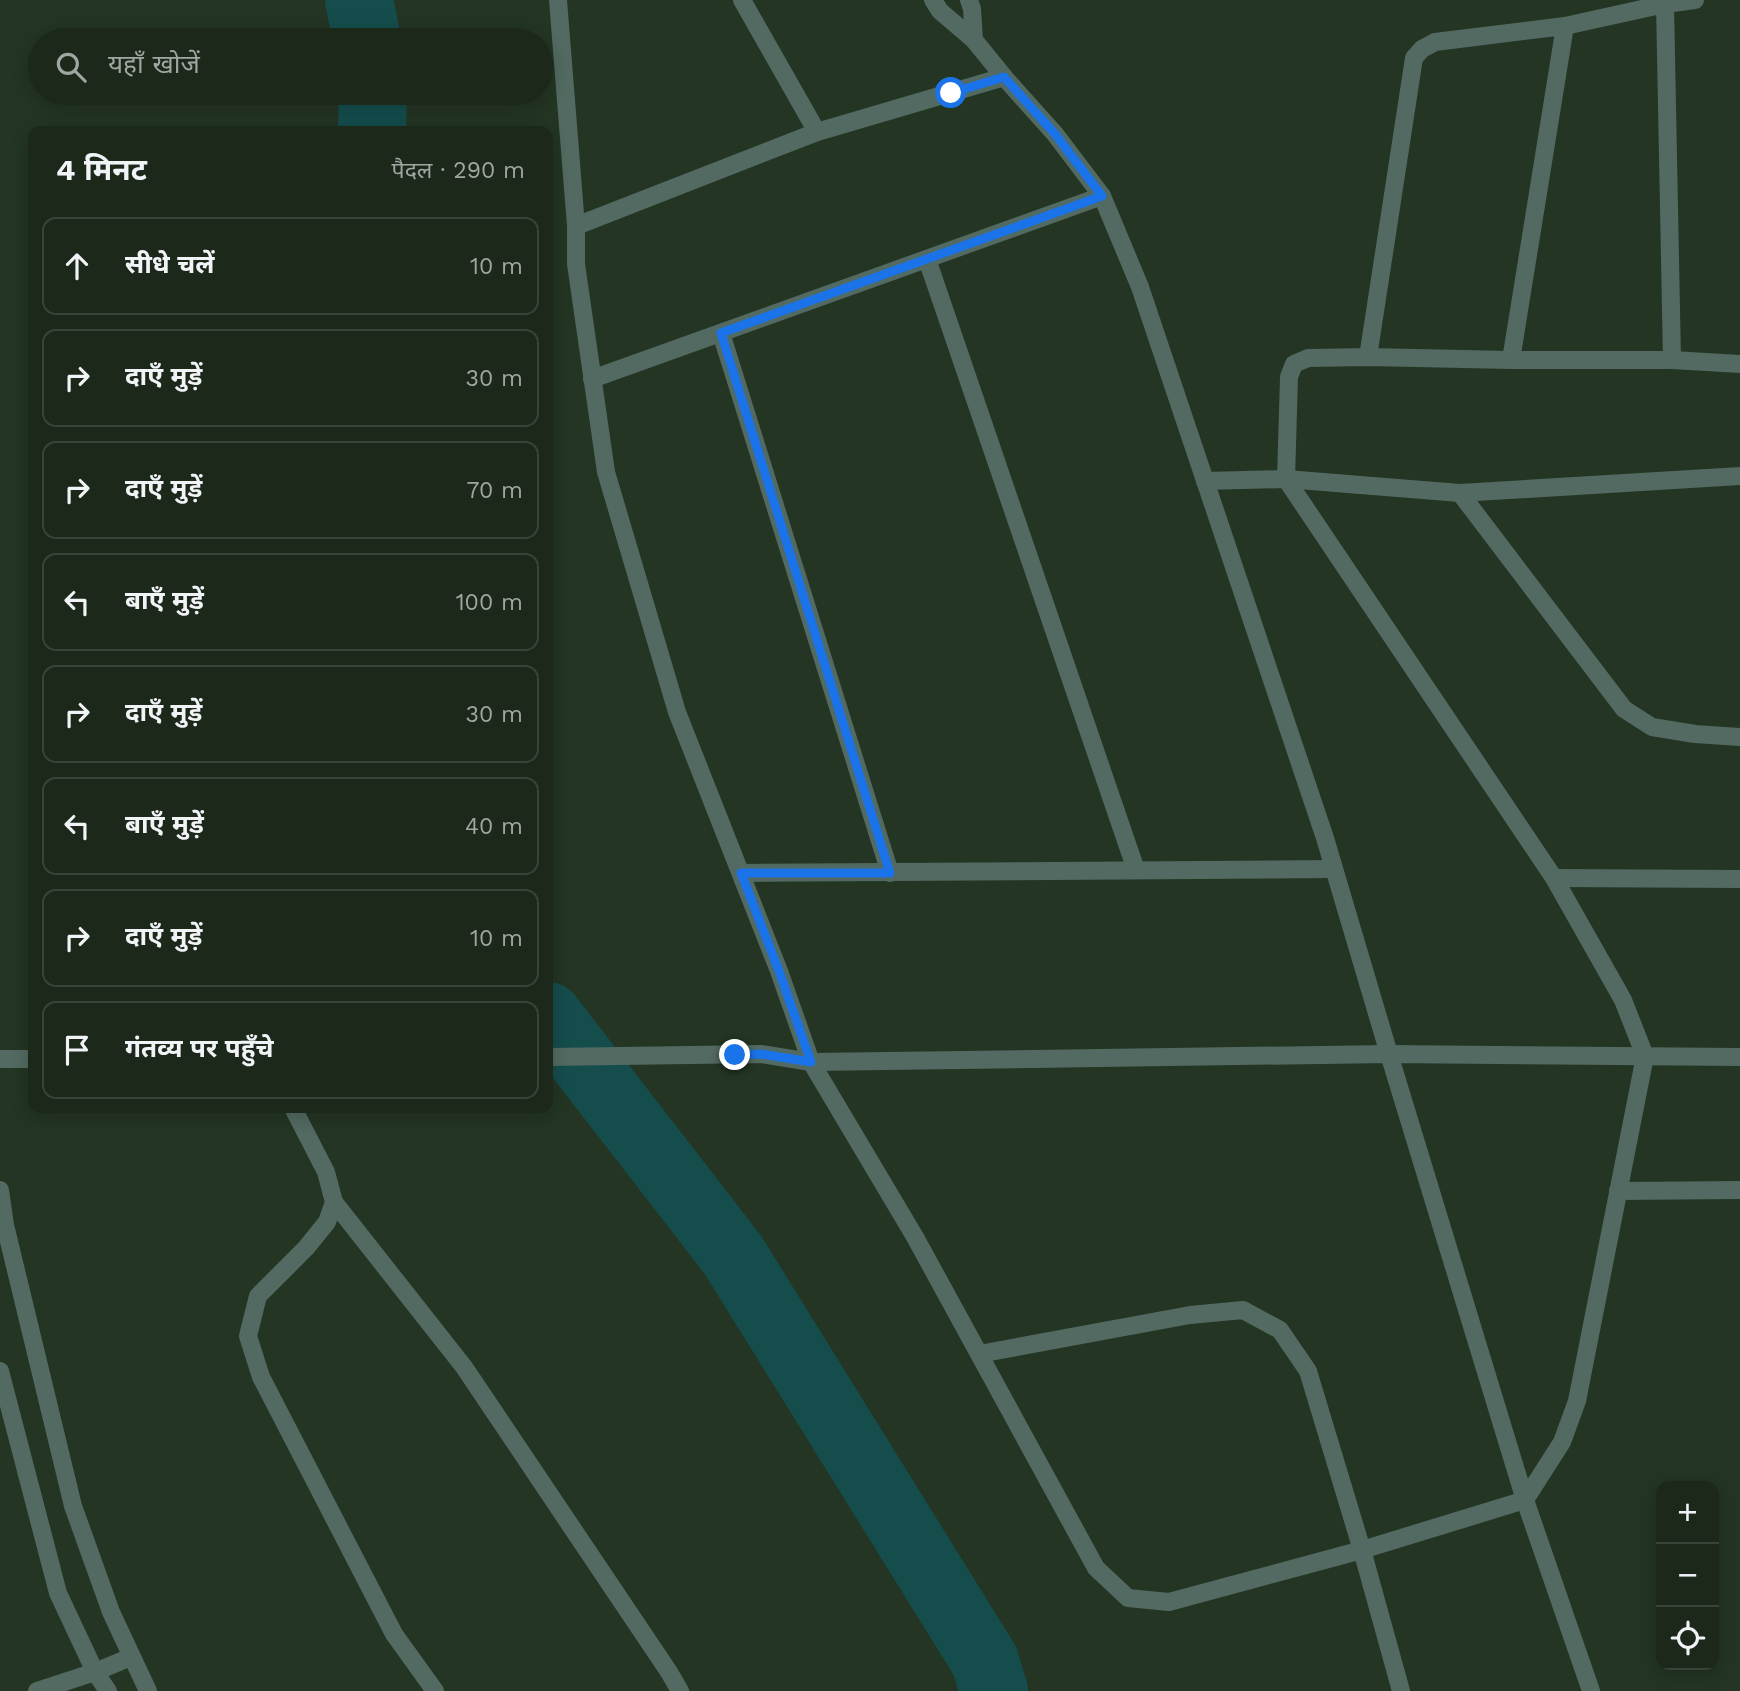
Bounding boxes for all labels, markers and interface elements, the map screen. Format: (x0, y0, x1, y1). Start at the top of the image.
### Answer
search box (28, 28, 553, 105)
icon: search (52, 48, 90, 86)
text: यहाँ खोजें (108, 49, 200, 79)
route start (935, 77, 966, 108)
text: 4 मिनट (56, 152, 147, 187)
text: पैदल · 290 m (392, 157, 525, 184)
icon: ahead (58, 247, 96, 285)
text: सीधे चलें (125, 249, 214, 279)
text: 10 m (470, 253, 523, 280)
icon: right (58, 359, 96, 397)
text: दाएँ मुड़ें (125, 361, 202, 391)
text: 30 m (466, 365, 523, 392)
icon: right (58, 471, 96, 509)
text: दाएँ मुड़ें (125, 473, 202, 503)
text: 70 m (466, 477, 523, 504)
icon: left (58, 583, 96, 621)
text: बाएँ मुड़ें (125, 585, 204, 615)
text: 100 m (456, 589, 523, 616)
icon: right (58, 695, 96, 733)
text: दाएँ मुड़ें (125, 697, 202, 727)
text: 30 m (466, 701, 523, 728)
icon: left (58, 807, 96, 845)
text: बाएँ मुड़ें (125, 809, 204, 839)
text: 40 m (465, 813, 523, 840)
icon: right (58, 919, 96, 957)
text: दाएँ मुड़ें (125, 921, 202, 951)
text: 10 m (470, 925, 523, 952)
icon: arrive (58, 1031, 96, 1069)
text: गंतव्य पर पहुँचे (125, 1033, 274, 1063)
route end (719, 1039, 750, 1070)
map controls (1656, 1481, 1719, 1670)
button: + (1656, 1481, 1719, 1544)
button: − (1656, 1544, 1719, 1607)
button: locate (1656, 1607, 1719, 1670)

